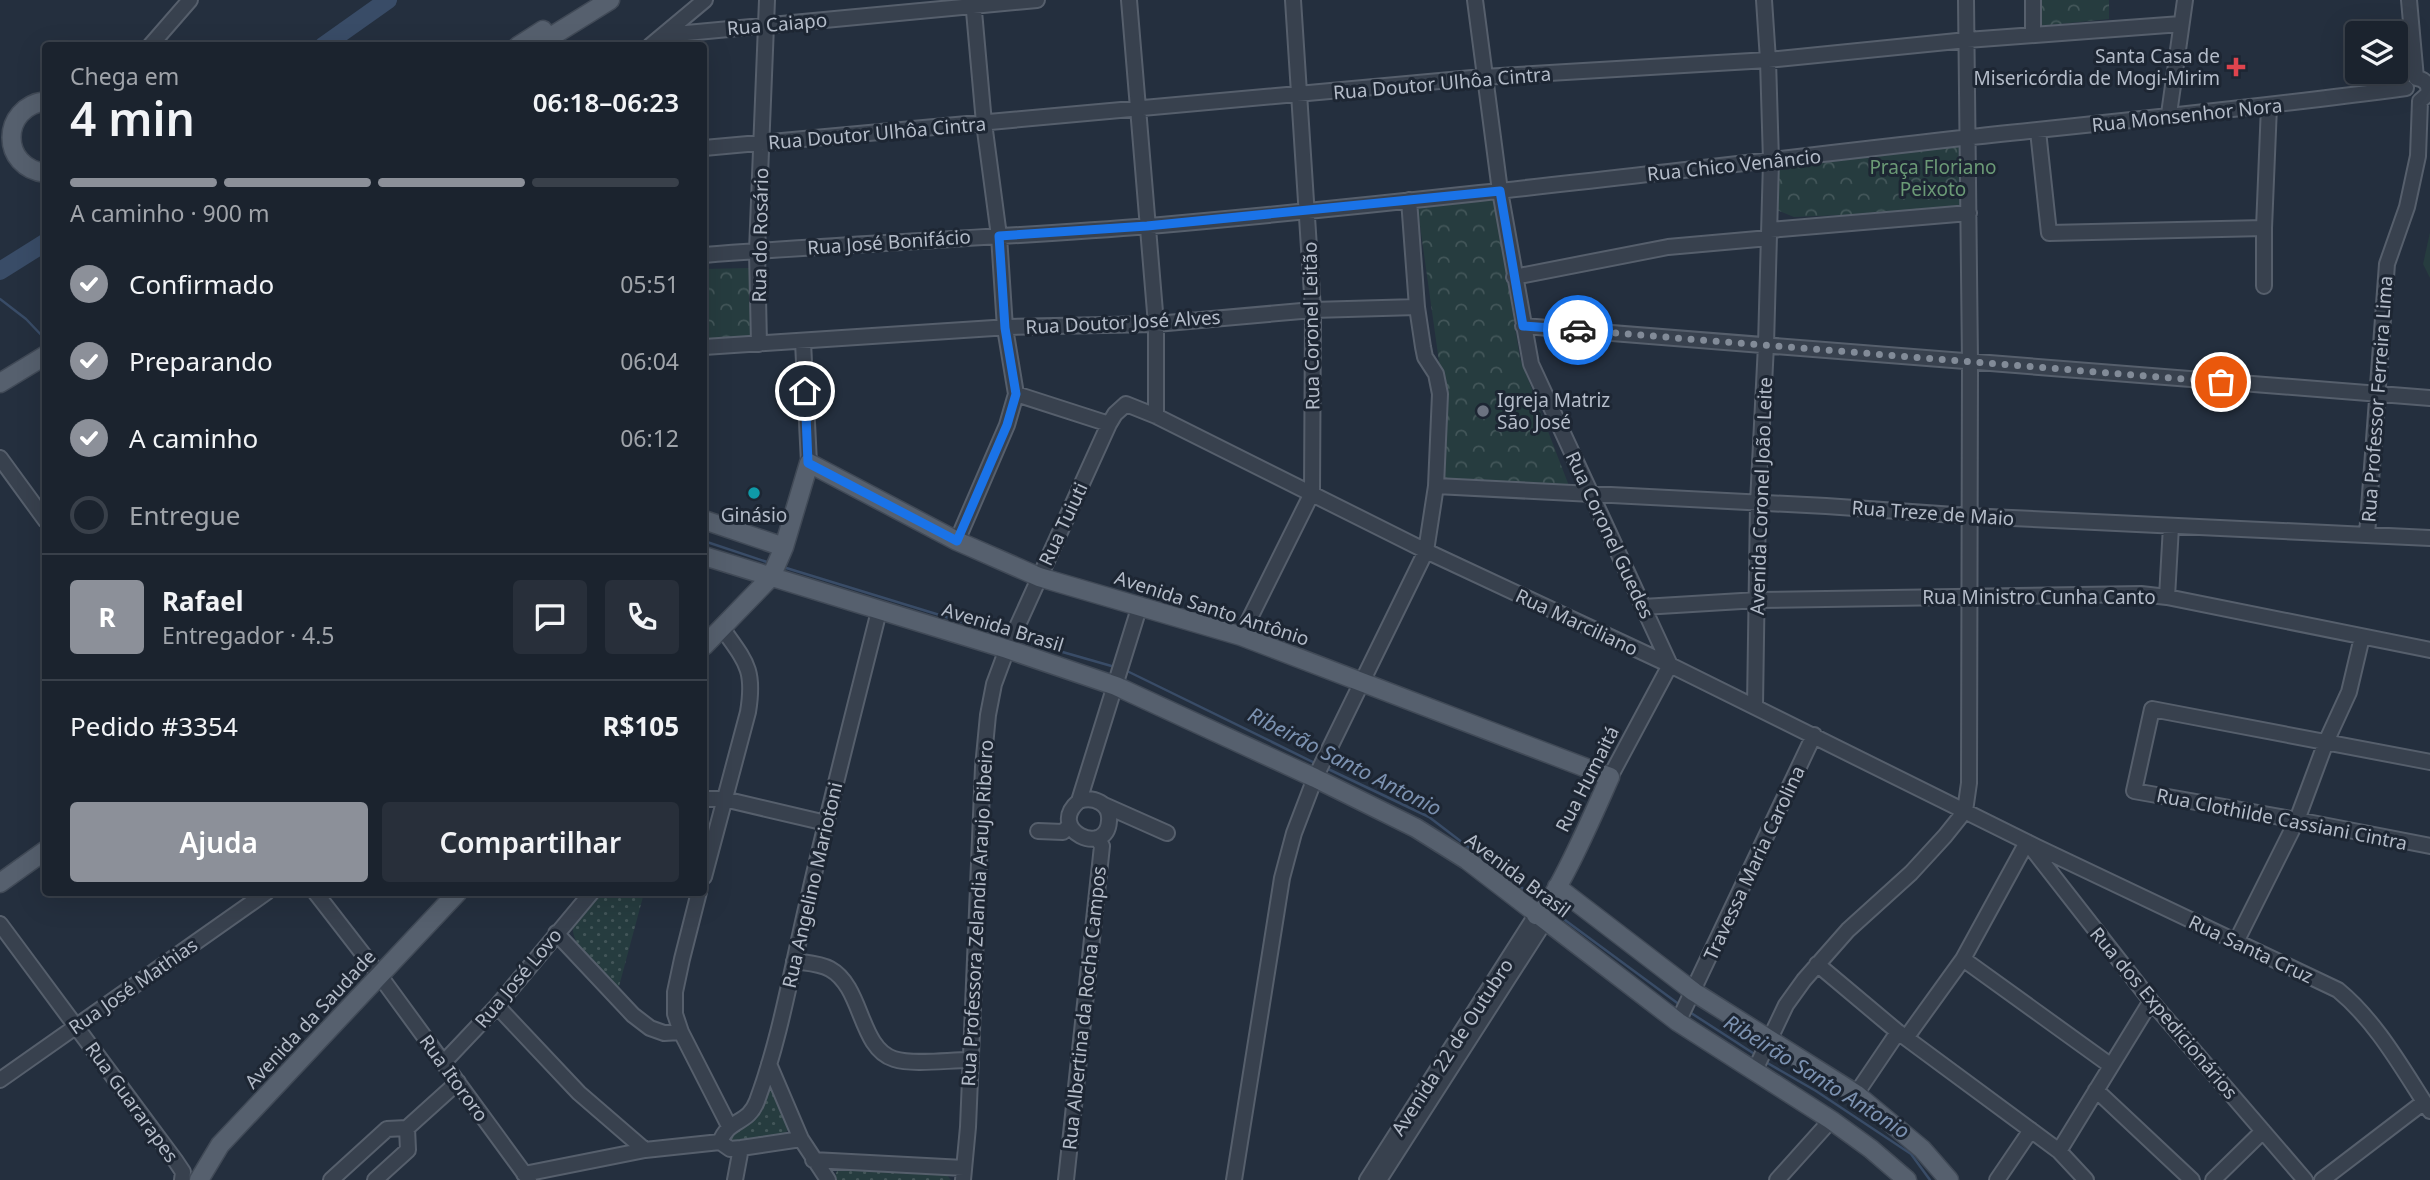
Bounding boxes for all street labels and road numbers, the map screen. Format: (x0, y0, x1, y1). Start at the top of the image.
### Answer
street label: Rua Caiapo (726, 7, 828, 41)
street label: Rua Doutor Ulhôa Cintra (1332, 61, 1552, 105)
street label: Rua Monsenhor Nora (2091, 92, 2283, 138)
street label: Rua Doutor Ulhôa Cintra (767, 111, 987, 155)
street label: Rua Chico Venâncio (1646, 143, 1822, 187)
street label: Rua do Rosário (746, 167, 774, 303)
street label: Rua José Bonifácio (806, 223, 972, 261)
street label: Rua Coronel Leitão (1297, 242, 1325, 410)
street label: Rua Professor Ferreira Lima (2355, 275, 2399, 523)
street label: Rua Doutor José Alves (1025, 304, 1221, 340)
street label: Avenida Coronel João Leite (1744, 377, 1778, 615)
street label: Rua Coronel Guedes (1560, 447, 1660, 623)
street label: Rua Tuiuti (1032, 478, 1094, 570)
street label: Rua Treze de Maio (1851, 494, 2015, 532)
street label: Avenida Santo Antônio (1111, 564, 1313, 652)
street label: Rua Marciliano (1512, 582, 1642, 662)
street label: Rua Ministro Cunha Canto (1922, 584, 2156, 610)
street label: Avenida Brasil (939, 596, 1067, 658)
street label: Rua Humaitá (1549, 721, 1625, 837)
street label: Rua Professora Zelandia Araujo Ribeiro (955, 739, 999, 1087)
street label: Travessa Maria Carolina (1697, 761, 1811, 965)
street label: Rua Angelino Mariotoni (776, 779, 848, 991)
street label: Rua Clothilde Cassiani Cintra (2154, 782, 2410, 856)
street label: Avenida Brasil (1460, 827, 1576, 923)
street label: Rua Albertina da Rocha Campos (1056, 865, 1112, 1151)
street label: Rua Santa Cruz (2184, 909, 2318, 989)
street label: Rua dos Expedicionários (2084, 921, 2244, 1105)
street label: Rua José Lovo (469, 923, 567, 1033)
street label: Rua José Mathias (63, 932, 203, 1040)
street label: Avenida da Saudade (239, 944, 381, 1094)
street label: Avenida 22 de Outubro (1385, 953, 1519, 1141)
street label: Rua Itororo (414, 1029, 494, 1127)
street label: Rua Guararapes (79, 1036, 185, 1168)

